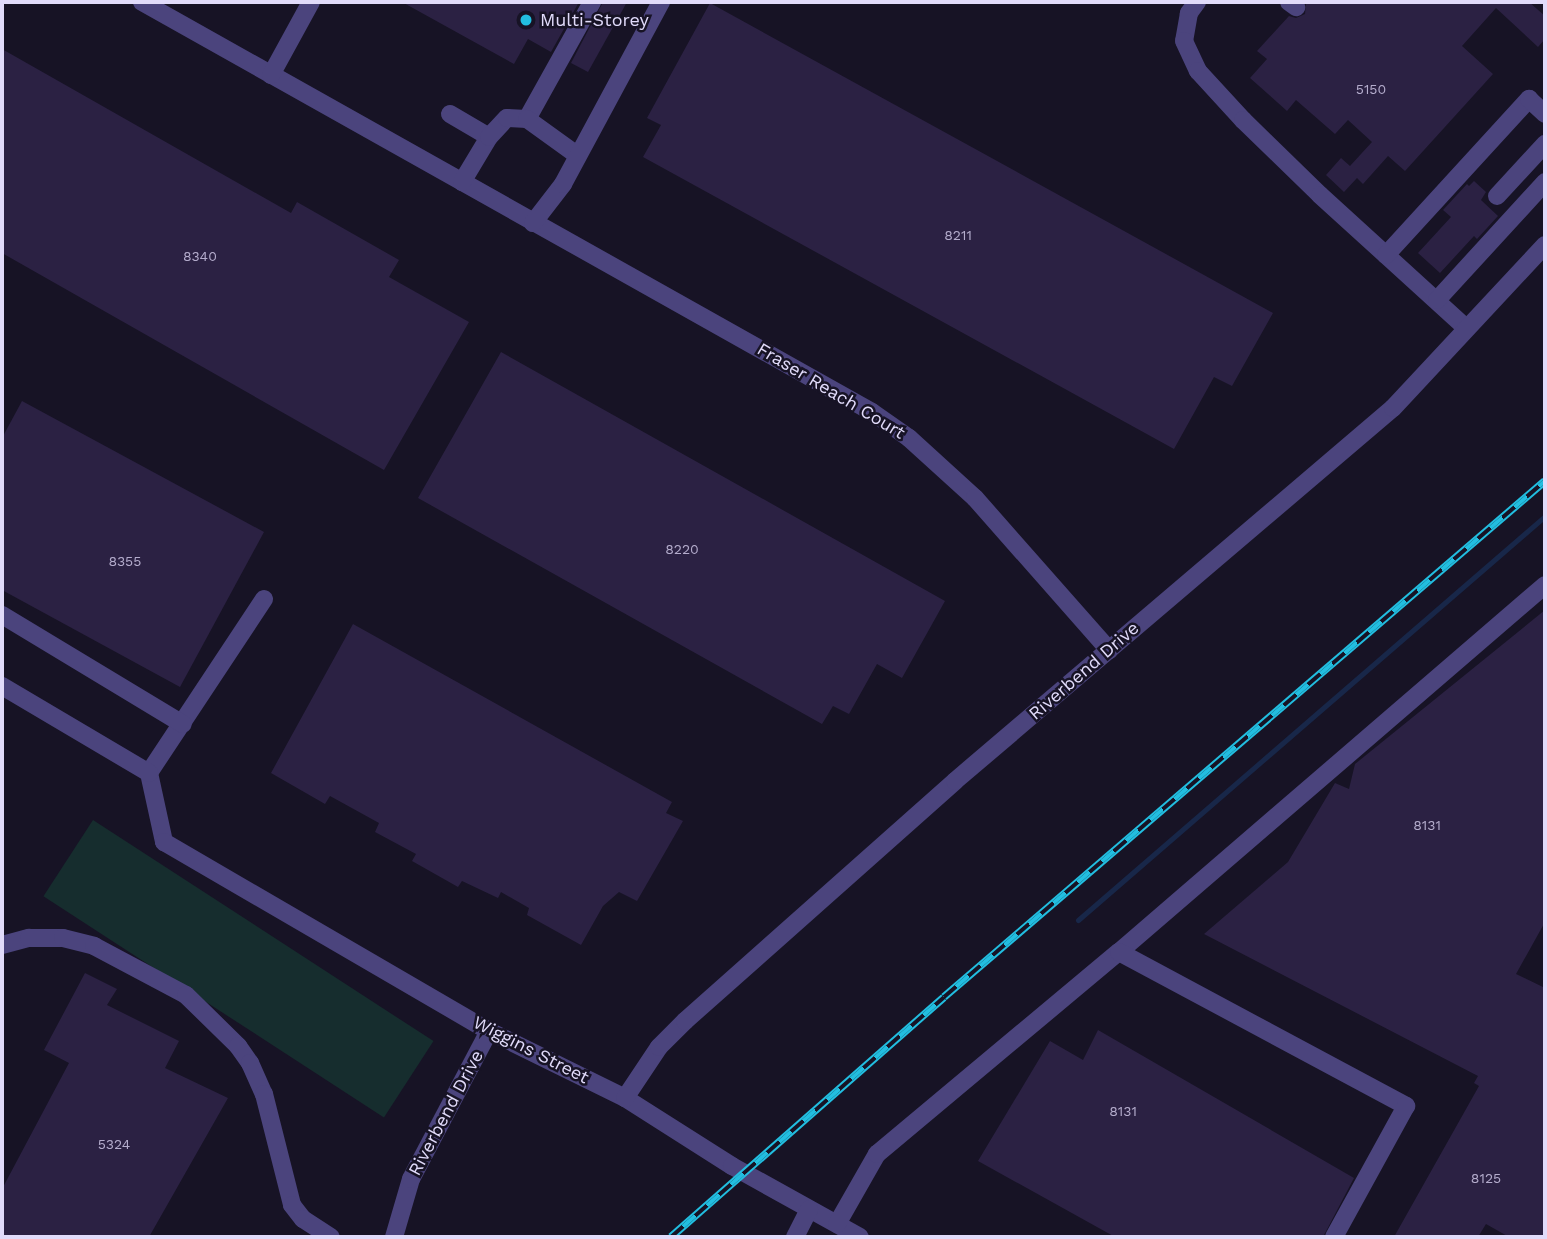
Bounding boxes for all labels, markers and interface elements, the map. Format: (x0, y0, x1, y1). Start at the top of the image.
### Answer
place label: Multi-Storey (540, 9, 649, 31)
marker: Multi-Storey (518, 12, 534, 28)
house number: 5150 (1356, 81, 1386, 97)
house number: 8211 (944, 227, 972, 243)
house number: 8340 (183, 248, 217, 264)
street label: Fraser Reach Court (753, 338, 909, 444)
house number: 8220 (665, 541, 699, 557)
house number: 8355 (109, 553, 141, 569)
street label: Riverbend Drive (1025, 617, 1143, 725)
house number: 8131 (1413, 817, 1441, 833)
street label: Wiggins Street (470, 1012, 592, 1088)
street label: Riverbend Drive (404, 1047, 488, 1179)
house number: 8131 (1109, 1103, 1137, 1119)
house number: 5324 (98, 1136, 130, 1152)
house number: 8125 (1471, 1170, 1501, 1186)

